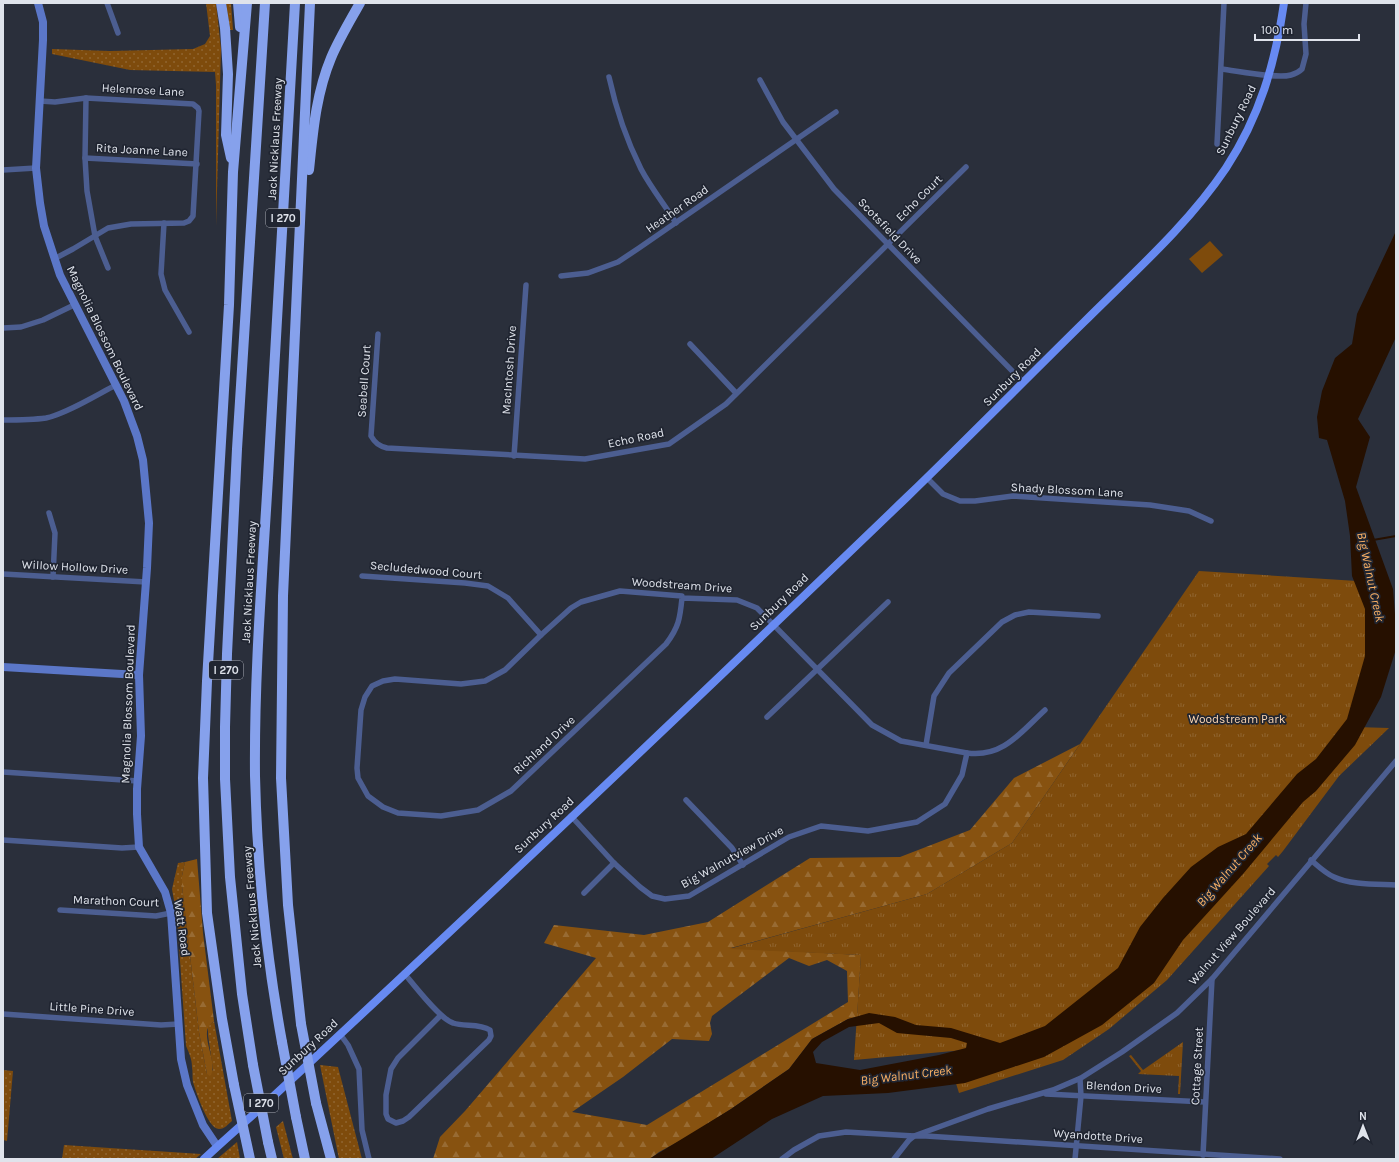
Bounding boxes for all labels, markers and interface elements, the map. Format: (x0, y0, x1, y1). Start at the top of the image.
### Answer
scale bar (1255, 16, 1359, 42)
text: 100 m (1261, 23, 1293, 37)
street label: Jack Nicklaus Freeway (265, 77, 285, 200)
street label: Helenrose Lane (101, 81, 185, 99)
street label: Sunbury Road (1213, 83, 1259, 157)
street label: Rita Joanne Lane (96, 141, 188, 159)
street label: Echo Court (893, 172, 945, 224)
street label: Heather Road (643, 182, 711, 236)
street label: Scotsfield Drive (855, 195, 925, 267)
road number: I 270 (266, 209, 300, 227)
street label: Magnolia Blossom Boulevard (64, 263, 146, 413)
street label: MacIntosh Drive (499, 325, 519, 415)
street label: Seabell Court (354, 344, 374, 418)
street label: Sunbury Road (980, 345, 1044, 409)
street label: Echo Road (607, 425, 665, 451)
street label: Shady Blossom Lane (1010, 480, 1124, 500)
street label: Jack Nicklaus Freeway (239, 520, 259, 643)
water label: Big Walnut Creek (1354, 531, 1388, 624)
street label: Willow Hollow Drive (21, 557, 129, 577)
street label: Secludedwood Court (369, 558, 483, 582)
street label: Sunbury Road (747, 570, 811, 634)
street label: Woodstream Drive (631, 575, 733, 595)
street label: Magnolia Blossom Boulevard (118, 624, 138, 784)
road number: I 270 (209, 661, 243, 679)
park label: Woodstream Park (1189, 712, 1286, 726)
street label: Richland Drive (510, 713, 578, 777)
street label: Sunbury Road (511, 794, 577, 856)
street label: Big Walnutview Drive (678, 823, 786, 891)
water label: Big Walnut Creek (1193, 830, 1265, 910)
street label: Jack Nicklaus Freeway (240, 845, 264, 968)
street label: Walnut View Boulevard (1186, 884, 1278, 988)
street label: Marathon Court (73, 893, 160, 910)
street label: Watt Road (171, 899, 193, 957)
street label: Little Pine Drive (49, 999, 135, 1019)
street label: Sunbury Road (275, 1016, 341, 1078)
street label: Cottage Street (1188, 1026, 1206, 1105)
water label: Big Walnut Creek (860, 1062, 953, 1088)
street label: Blendon Drive (1086, 1078, 1162, 1096)
road number: I 270 (244, 1094, 278, 1112)
north arrow (1343, 1106, 1383, 1146)
text: N (1359, 1110, 1367, 1123)
street label: Wyandotte Drive (1053, 1126, 1143, 1146)

